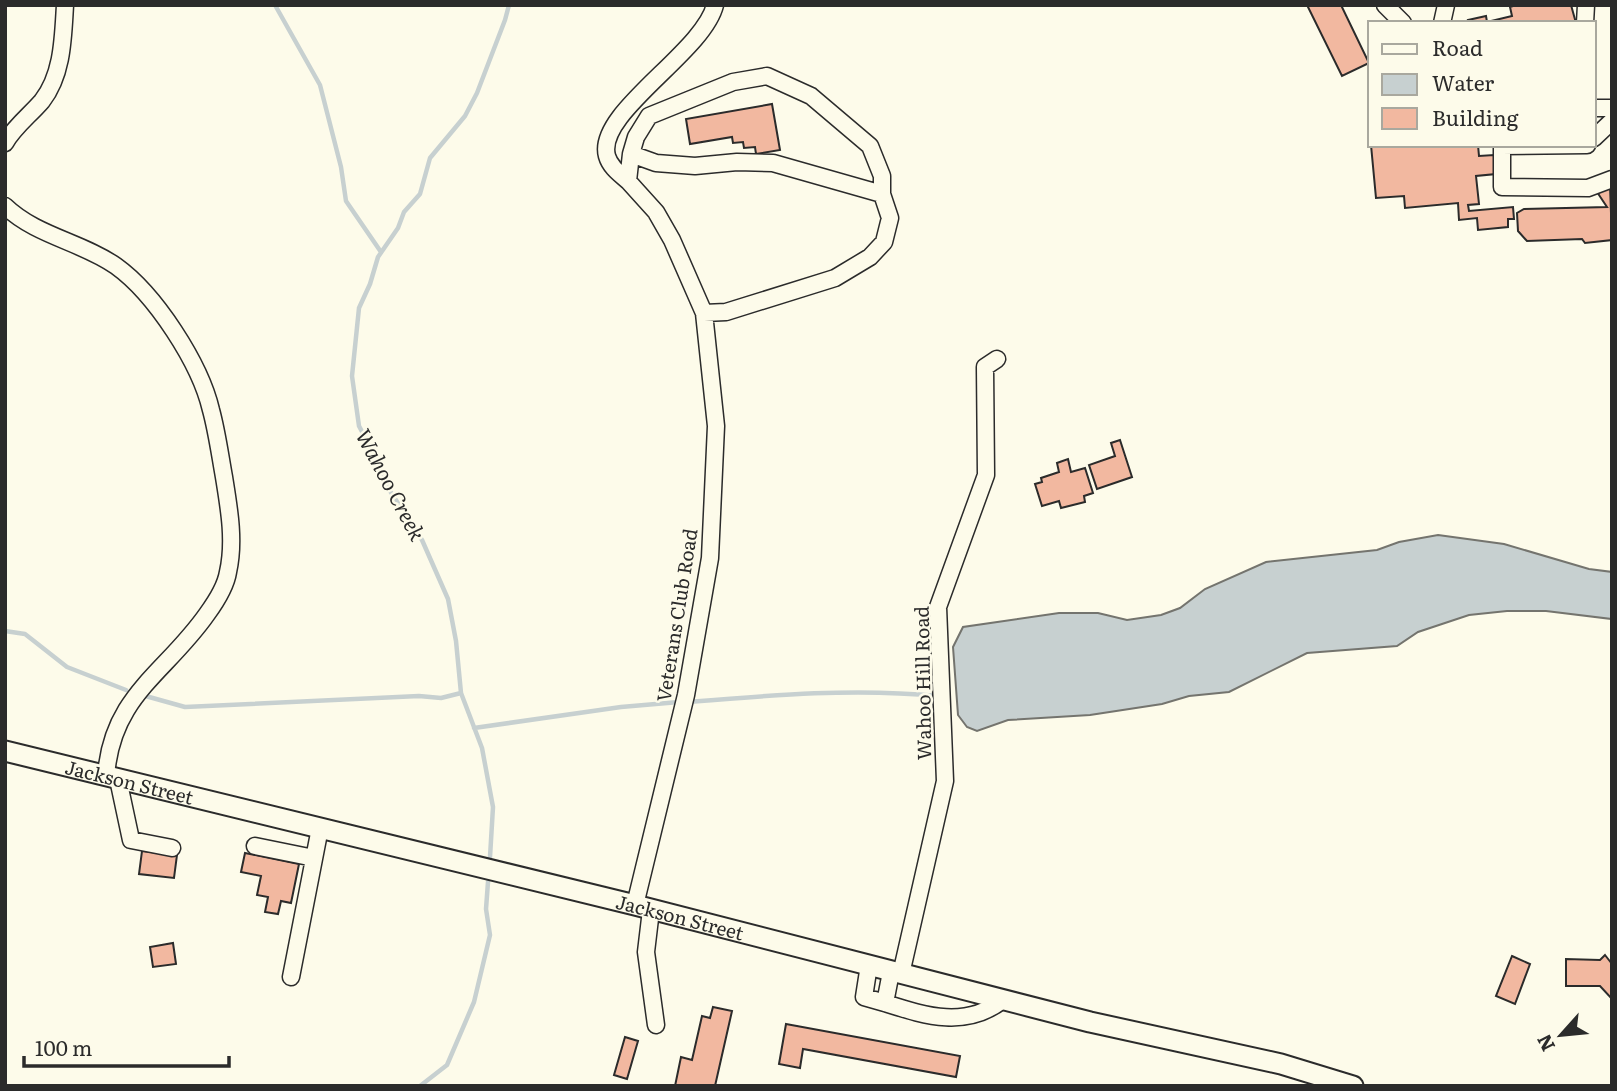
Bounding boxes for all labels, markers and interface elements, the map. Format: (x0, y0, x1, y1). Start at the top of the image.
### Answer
legend (1368, 21, 1596, 147)
text: Road (1432, 31, 1483, 62)
text: Water (1432, 66, 1494, 97)
text: Building (1432, 101, 1519, 132)
water label: Wahoo Creek (349, 422, 435, 546)
street label: Veterans Club Road (648, 526, 704, 704)
street label: Wahoo Hill Road (907, 605, 937, 760)
street label: Jackson Street (62, 752, 197, 811)
street label: Jackson Street (613, 887, 747, 947)
north arrow (1526, 1000, 1596, 1070)
scale bar (24, 1024, 229, 1068)
text: N (1529, 1030, 1561, 1057)
text: 100 m (35, 1031, 92, 1062)

